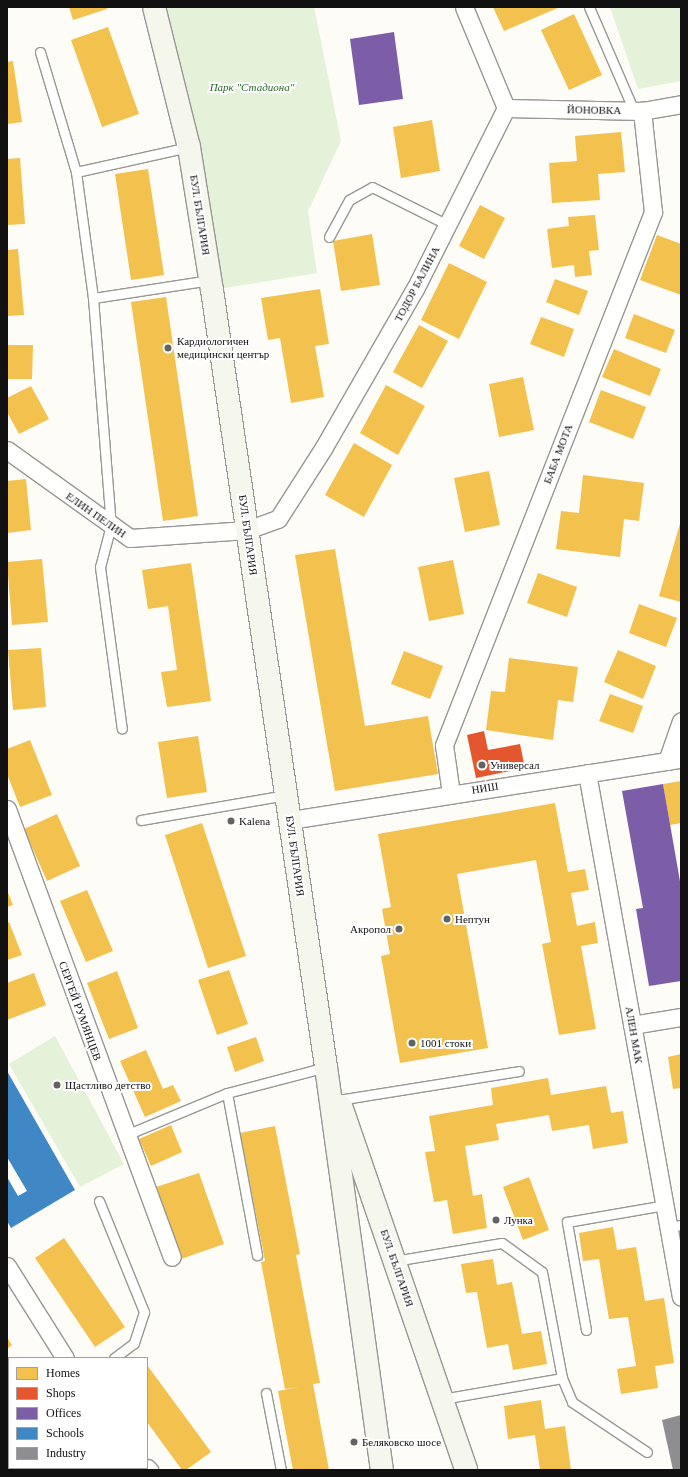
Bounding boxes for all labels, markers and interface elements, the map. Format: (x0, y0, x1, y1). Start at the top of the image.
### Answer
park label: Парк "Стадиона" (210, 80, 294, 94)
street label: ЙОНОВКА (567, 103, 621, 117)
street label: БУЛ. БЪЛГАРИЯ (187, 174, 213, 256)
street label: ТОДОР БАЛИНА (392, 244, 442, 324)
place label: Кардиологичен медицински център (177, 335, 269, 361)
marker: Кардиологичен медицински център (162, 342, 174, 354)
street label: БАБА МОТА (541, 422, 575, 486)
street label: ЕЛИН ПЕЛИН (63, 489, 129, 541)
street label: БУЛ. БЪЛГАРИЯ (236, 494, 260, 576)
place label: Универсал (490, 758, 540, 772)
marker: Универсал (477, 760, 487, 770)
street label: НИШ (471, 779, 499, 797)
place label: Kalena (239, 814, 270, 828)
street label: БУЛ. БЪЛГАРИЯ (283, 815, 307, 897)
marker: Kalena (226, 816, 236, 826)
place label: Нептун (455, 912, 490, 926)
marker: Нептун (442, 914, 452, 924)
place label: Акропол (350, 922, 391, 936)
marker: Акропол (394, 924, 404, 934)
street label: СЕРГЕЙ РУМЯНЦЕВ (56, 960, 104, 1062)
street label: АЛЕН МАК (622, 1005, 646, 1065)
place label: 1001 стоки (420, 1036, 471, 1050)
marker: 1001 стоки (407, 1038, 417, 1048)
place label: Щастливо детство (65, 1078, 151, 1092)
marker: Щастливо детство (52, 1080, 62, 1090)
place label: Лунка (504, 1213, 533, 1227)
marker: Лунка (491, 1215, 501, 1225)
street label: БУЛ. БЪЛГАРИЯ (378, 1228, 416, 1308)
legend (8, 1357, 148, 1469)
text: Homes (46, 1366, 80, 1380)
text: Shops (46, 1386, 75, 1400)
text: Offices (46, 1406, 81, 1420)
text: Schools (46, 1426, 84, 1440)
place label: Беляковско шосе (362, 1435, 441, 1449)
marker: Беляковско шосе (349, 1437, 359, 1447)
text: Industry (46, 1446, 86, 1460)

